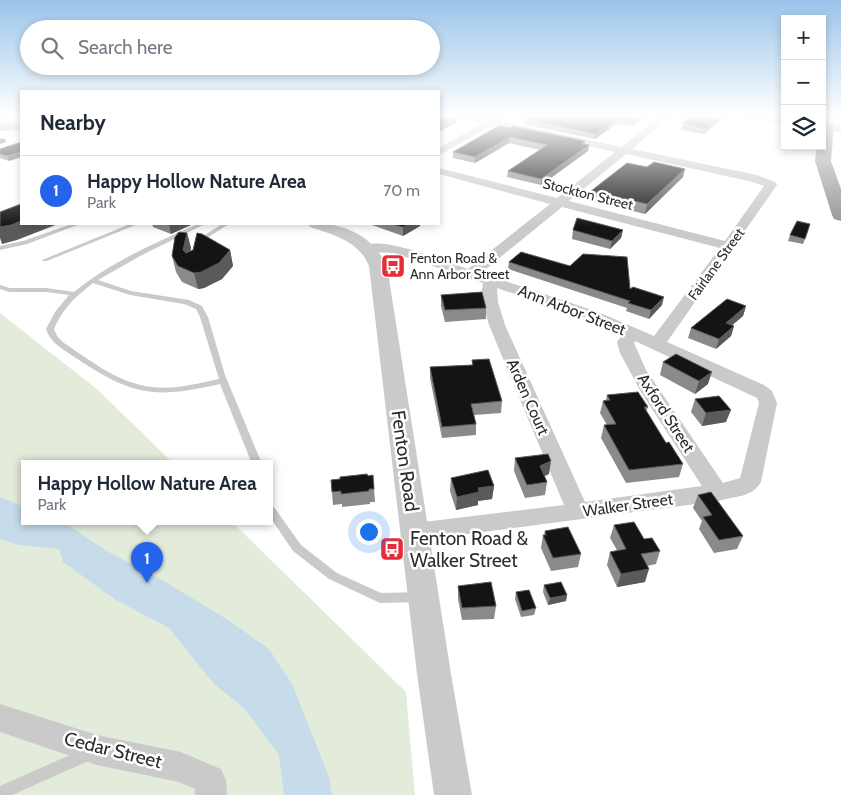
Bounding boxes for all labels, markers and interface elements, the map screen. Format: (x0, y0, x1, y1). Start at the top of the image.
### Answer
map controls (781, 15, 826, 150)
button: + (781, 15, 826, 60)
search box (20, 20, 440, 75)
icon: search (38, 34, 66, 62)
text: Search here (78, 36, 172, 59)
button: − (781, 60, 826, 105)
button: layers (781, 105, 826, 150)
text: Nearby (40, 110, 106, 135)
text: Happy Hollow Nature Area (87, 170, 306, 193)
street label: Stockton Street (541, 174, 635, 214)
text: 1 (53, 181, 59, 200)
text: 70 m (383, 181, 420, 200)
text: Park (87, 193, 116, 212)
street label: Fairlane Street (684, 224, 748, 304)
place label: Fenton Road & Ann Arbor Street (410, 249, 510, 283)
bus stop icon: Fenton Road & Ann Arbor Street (380, 253, 406, 279)
street label: Ann Arbor Street (516, 281, 629, 339)
street label: Arden Court (503, 356, 554, 439)
street label: Axford Street (634, 370, 699, 456)
street label: Fenton Road (387, 409, 423, 513)
popup (21, 460, 273, 525)
text: Happy Hollow Nature Area (37, 472, 257, 495)
street label: Walker Street (582, 489, 675, 521)
text: Park (37, 495, 66, 514)
your location (356, 519, 382, 545)
place label: Fenton Road & Walker Street (410, 527, 528, 572)
bus stop icon: Fenton Road & Walker Street (379, 536, 405, 562)
pin: 1 (131, 542, 163, 583)
street label: Cedar Street (62, 727, 165, 773)

